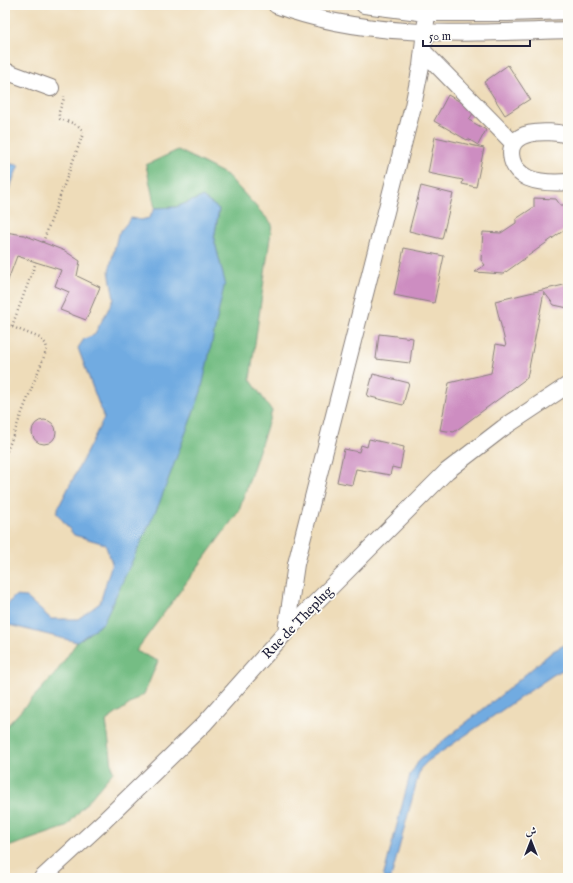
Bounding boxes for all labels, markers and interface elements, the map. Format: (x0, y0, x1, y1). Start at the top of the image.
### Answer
scale bar (423, 22, 530, 48)
text: 50 m (429, 29, 451, 44)
street label: Rue de Theplug (258, 582, 337, 663)
north arrow (511, 821, 551, 861)
text: ش (526, 825, 537, 839)

